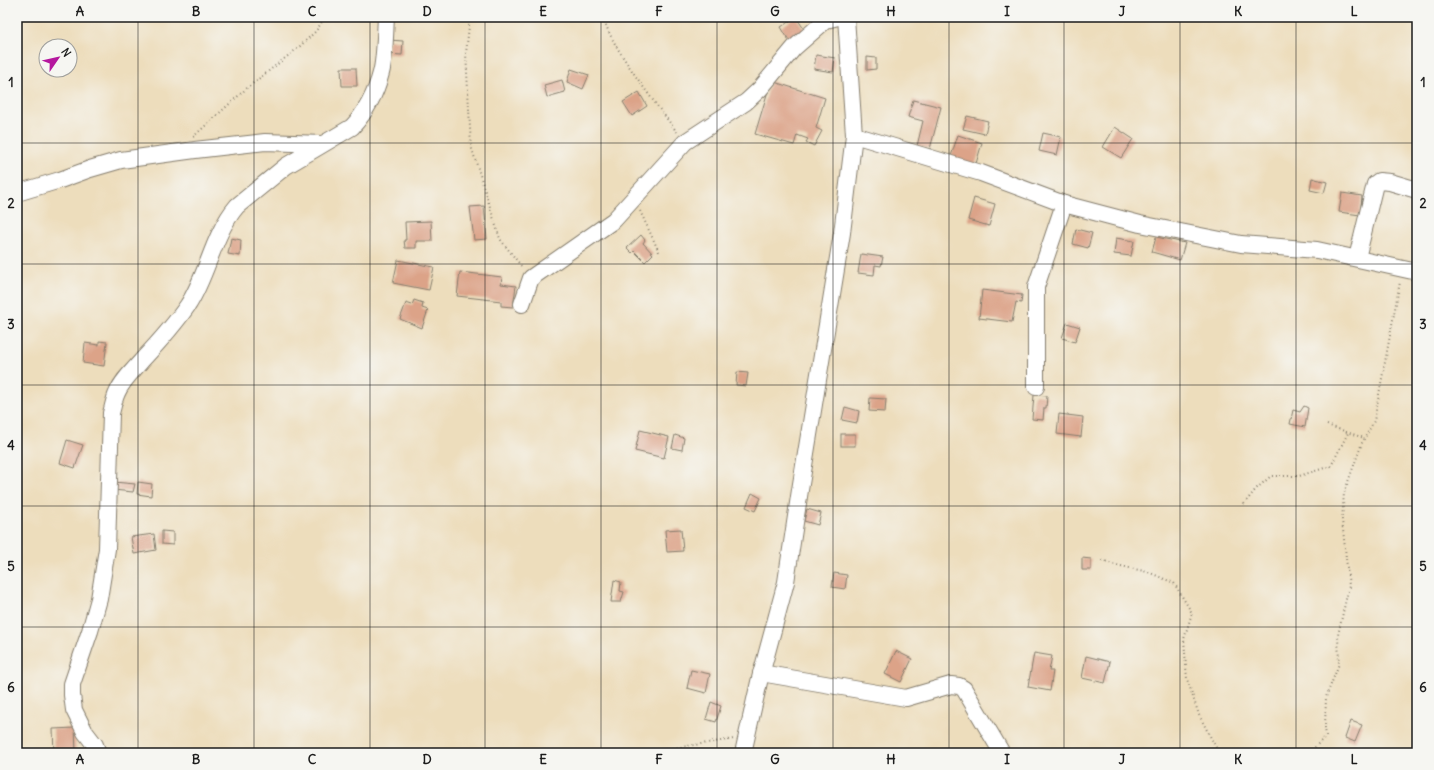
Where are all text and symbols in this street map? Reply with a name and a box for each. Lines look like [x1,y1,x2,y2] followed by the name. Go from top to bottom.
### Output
[76,3,85,20] text: A
[192,3,201,20] text: B
[308,3,317,20] text: C
[422,3,432,20] text: D
[539,3,547,20] text: E
[655,3,663,20] text: F
[770,3,780,20] text: G
[886,3,896,20] text: H
[1004,3,1010,20] text: I
[1119,3,1126,20] text: J
[1234,3,1243,20] text: K
[1350,3,1358,20] text: L
[38,38,78,78] north arrow
[58,45,74,59] text: N
[8,74,14,91] text: 1
[1420,74,1426,91] text: 1
[7,195,15,212] text: 2
[1419,195,1427,212] text: 2
[7,316,15,333] text: 3
[1419,316,1427,333] text: 3
[7,437,15,454] text: 4
[1419,437,1427,454] text: 4
[7,558,15,575] text: 5
[1419,558,1427,575] text: 5
[7,679,15,696] text: 6
[1419,679,1427,696] text: 6
[76,751,85,768] text: A
[192,751,201,768] text: B
[308,751,317,768] text: C
[422,751,432,768] text: D
[539,751,547,768] text: E
[655,751,663,768] text: F
[770,751,780,768] text: G
[886,751,896,768] text: H
[1004,751,1010,768] text: I
[1119,751,1126,768] text: J
[1234,751,1243,768] text: K
[1350,751,1358,768] text: L

